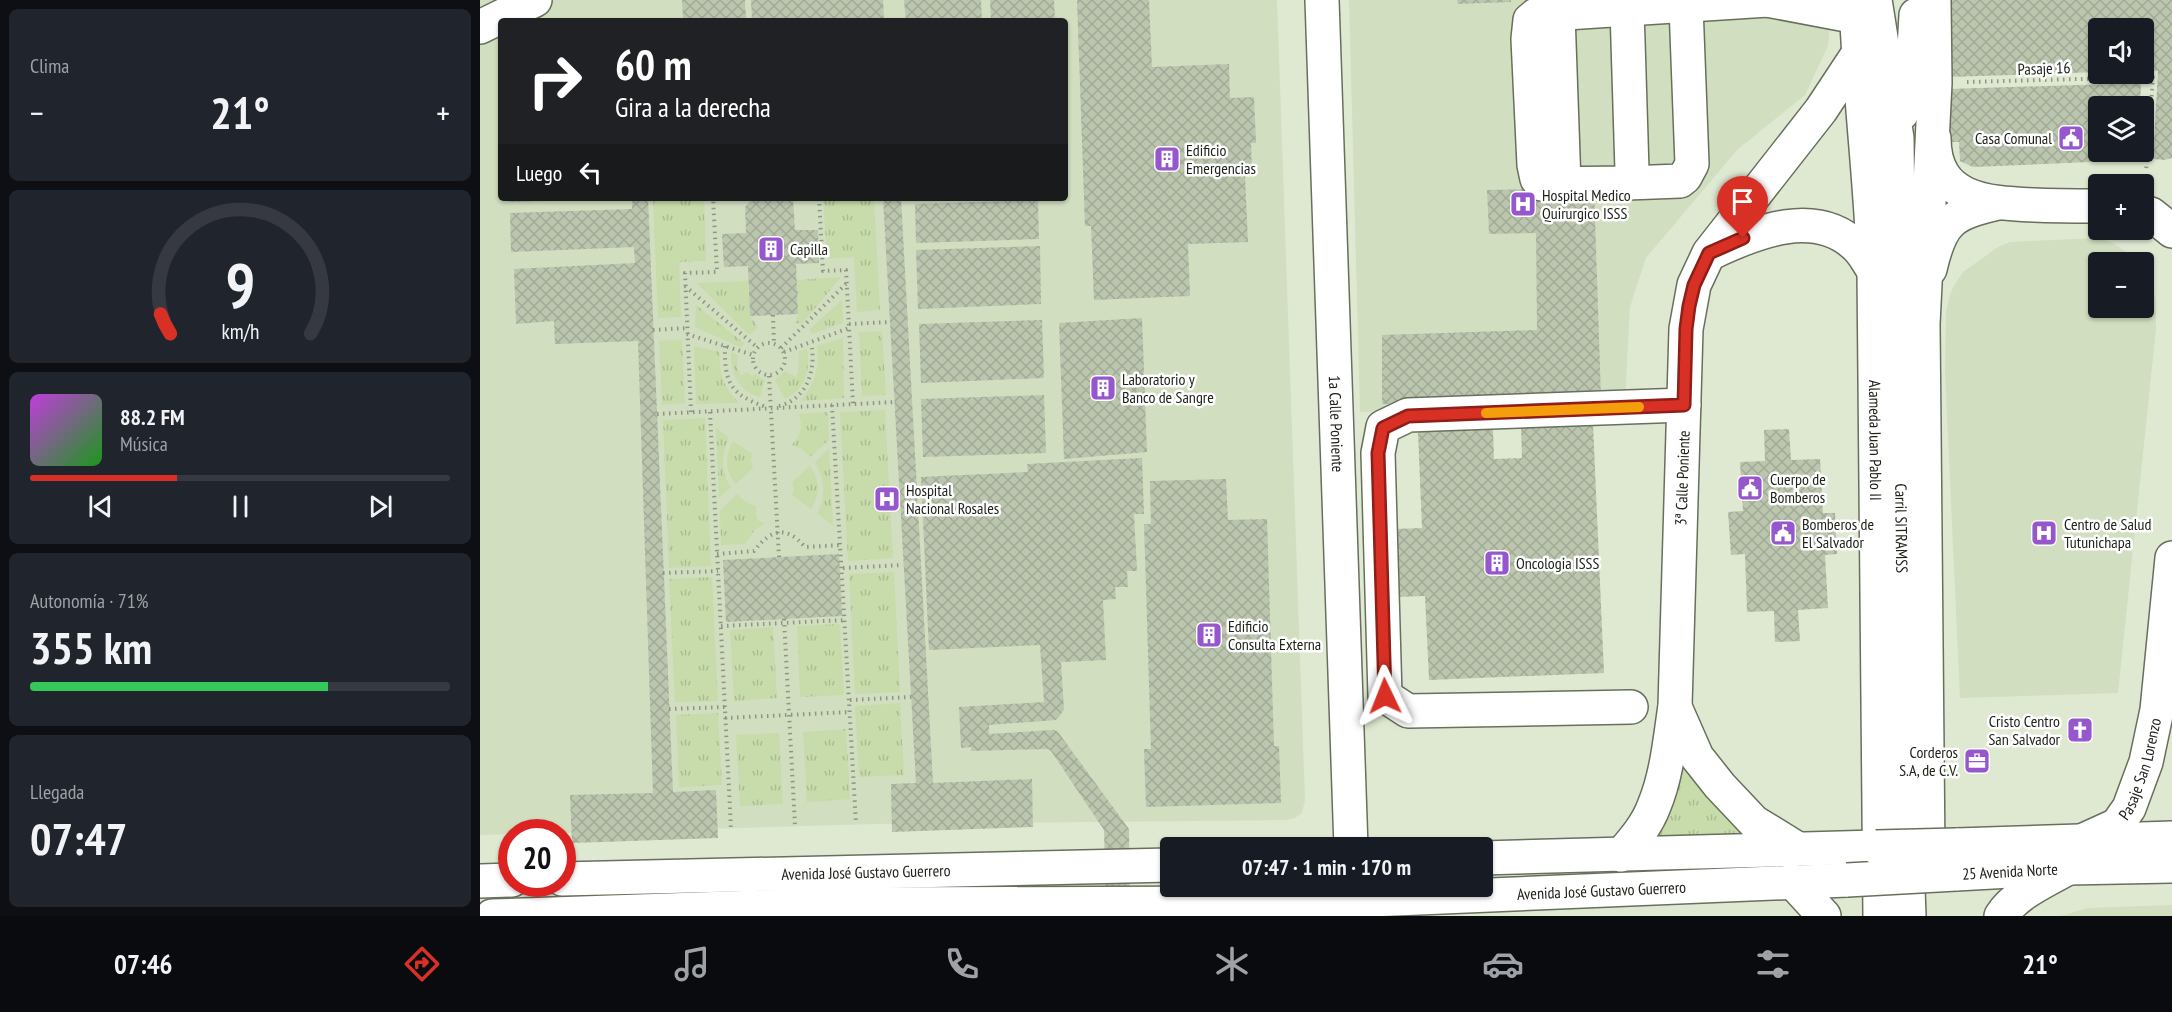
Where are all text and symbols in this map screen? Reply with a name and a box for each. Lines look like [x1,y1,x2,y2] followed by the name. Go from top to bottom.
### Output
[2088,18,2154,318] map controls
[2088,18,2154,84] button: sound
[615,37,692,92] text: 60 m
[516,42,594,120] icon: right
[30,53,69,79] text: Clima
[2017,57,2071,79] street label: Pasaje 16
[210,83,270,141] text: 21°
[615,90,771,124] text: Gira a la derecha
[30,91,44,134] text: −
[436,91,450,134] text: +
[2088,96,2154,162] button: layers
[2056,123,2086,153] public building icon: Casa Comunal
[1975,128,2052,148] place label: Casa Comunal
[1186,140,1256,178] place label: Edificio Emergencias
[1152,144,1182,174] building icon: Edificio Emergencias
[574,156,607,189] icon: left
[516,159,562,187] text: Luego
[2088,174,2154,240] button: +
[1717,176,1768,238] pin
[1542,185,1631,223] place label: Hospital Medico Quirurgico ISSS
[1726,185,1759,218] icon: arrive
[1508,189,1538,219] hospital icon: Hospital Medico Quirurgico ISSS
[756,234,786,264] building icon: Capilla
[790,239,828,259] place label: Capilla
[225,244,255,325] text: 9
[2088,252,2154,318] button: −
[221,317,259,345] text: km/h
[1122,369,1214,407] place label: Laboratorio y Banco de Sangre
[1088,373,1118,403] building icon: Laboratorio y Banco de Sangre
[1325,375,1348,472] street label: 1a Calle Poniente
[1865,380,1886,501] street label: Alameda Juan Pablo II
[120,403,185,431] text: 88.2 FM
[1670,430,1694,526] street label: 3ª Calle Poniente
[120,431,168,457] text: Música
[1770,469,1826,507] place label: Cuerpo de Bomberos
[1735,473,1765,503] public building icon: Cuerpo de Bomberos
[906,480,999,518] place label: Hospital Nacional Rosales
[1891,483,1912,573] street label: Carril SITRAMSS
[872,484,902,514] hospital icon: Hospital Nacional Rosales
[84,490,117,523] icon: previous
[224,490,257,523] icon: pause
[364,490,397,523] icon: next
[1802,514,1874,552] place label: Bomberos de El Salvador
[2064,514,2151,552] place label: Centro de Salud Tutunichapa
[1768,518,1798,548] public building icon: Bomberos de El Salvador
[2029,518,2059,548] hospital icon: Centro de Salud Tutunichapa
[1482,548,1512,578] building icon: Oncologia ISSS
[1516,553,1599,573] place label: Oncologia ISSS
[30,588,148,614] text: Autonomía · 71%
[1228,616,1321,654] place label: Edificio Consulta Externa
[30,618,152,676] text: 355 km
[1194,620,1224,650] building icon: Edificio Consulta Externa
[1353,664,1417,728] position arrow
[1989,711,2061,749] place label: Cristo Centro San Salvador
[2065,715,2095,745] church icon: Cristo Centro San Salvador
[2114,716,2165,823] street label: Pasaje San Lorenzo
[1899,742,1958,780] place label: Corderos S.A, de C.V.
[1962,746,1992,776] office icon: Corderos S.A, de C.V.
[30,779,84,805] text: Llegada
[30,809,127,867] text: 07:47
[498,819,576,897] speed limit sign: 20
[1242,853,1411,881] text: 07:47 · 1 min · 170 m
[1962,859,2058,884] street label: 25 Avenida Norte
[781,860,951,884] street label: Avenida José Gustavo Guerrero
[1517,877,1687,904] street label: Avenida José Gustavo Guerrero
[401,943,443,985] icon: directions
[671,943,713,985] icon: music
[941,943,983,985] icon: phone
[1211,943,1253,985] icon: climate
[1482,943,1524,985] icon: car
[1752,943,1794,985] icon: filters
[114,947,173,981] text: 07:46
[2022,947,2058,981] text: 21°

